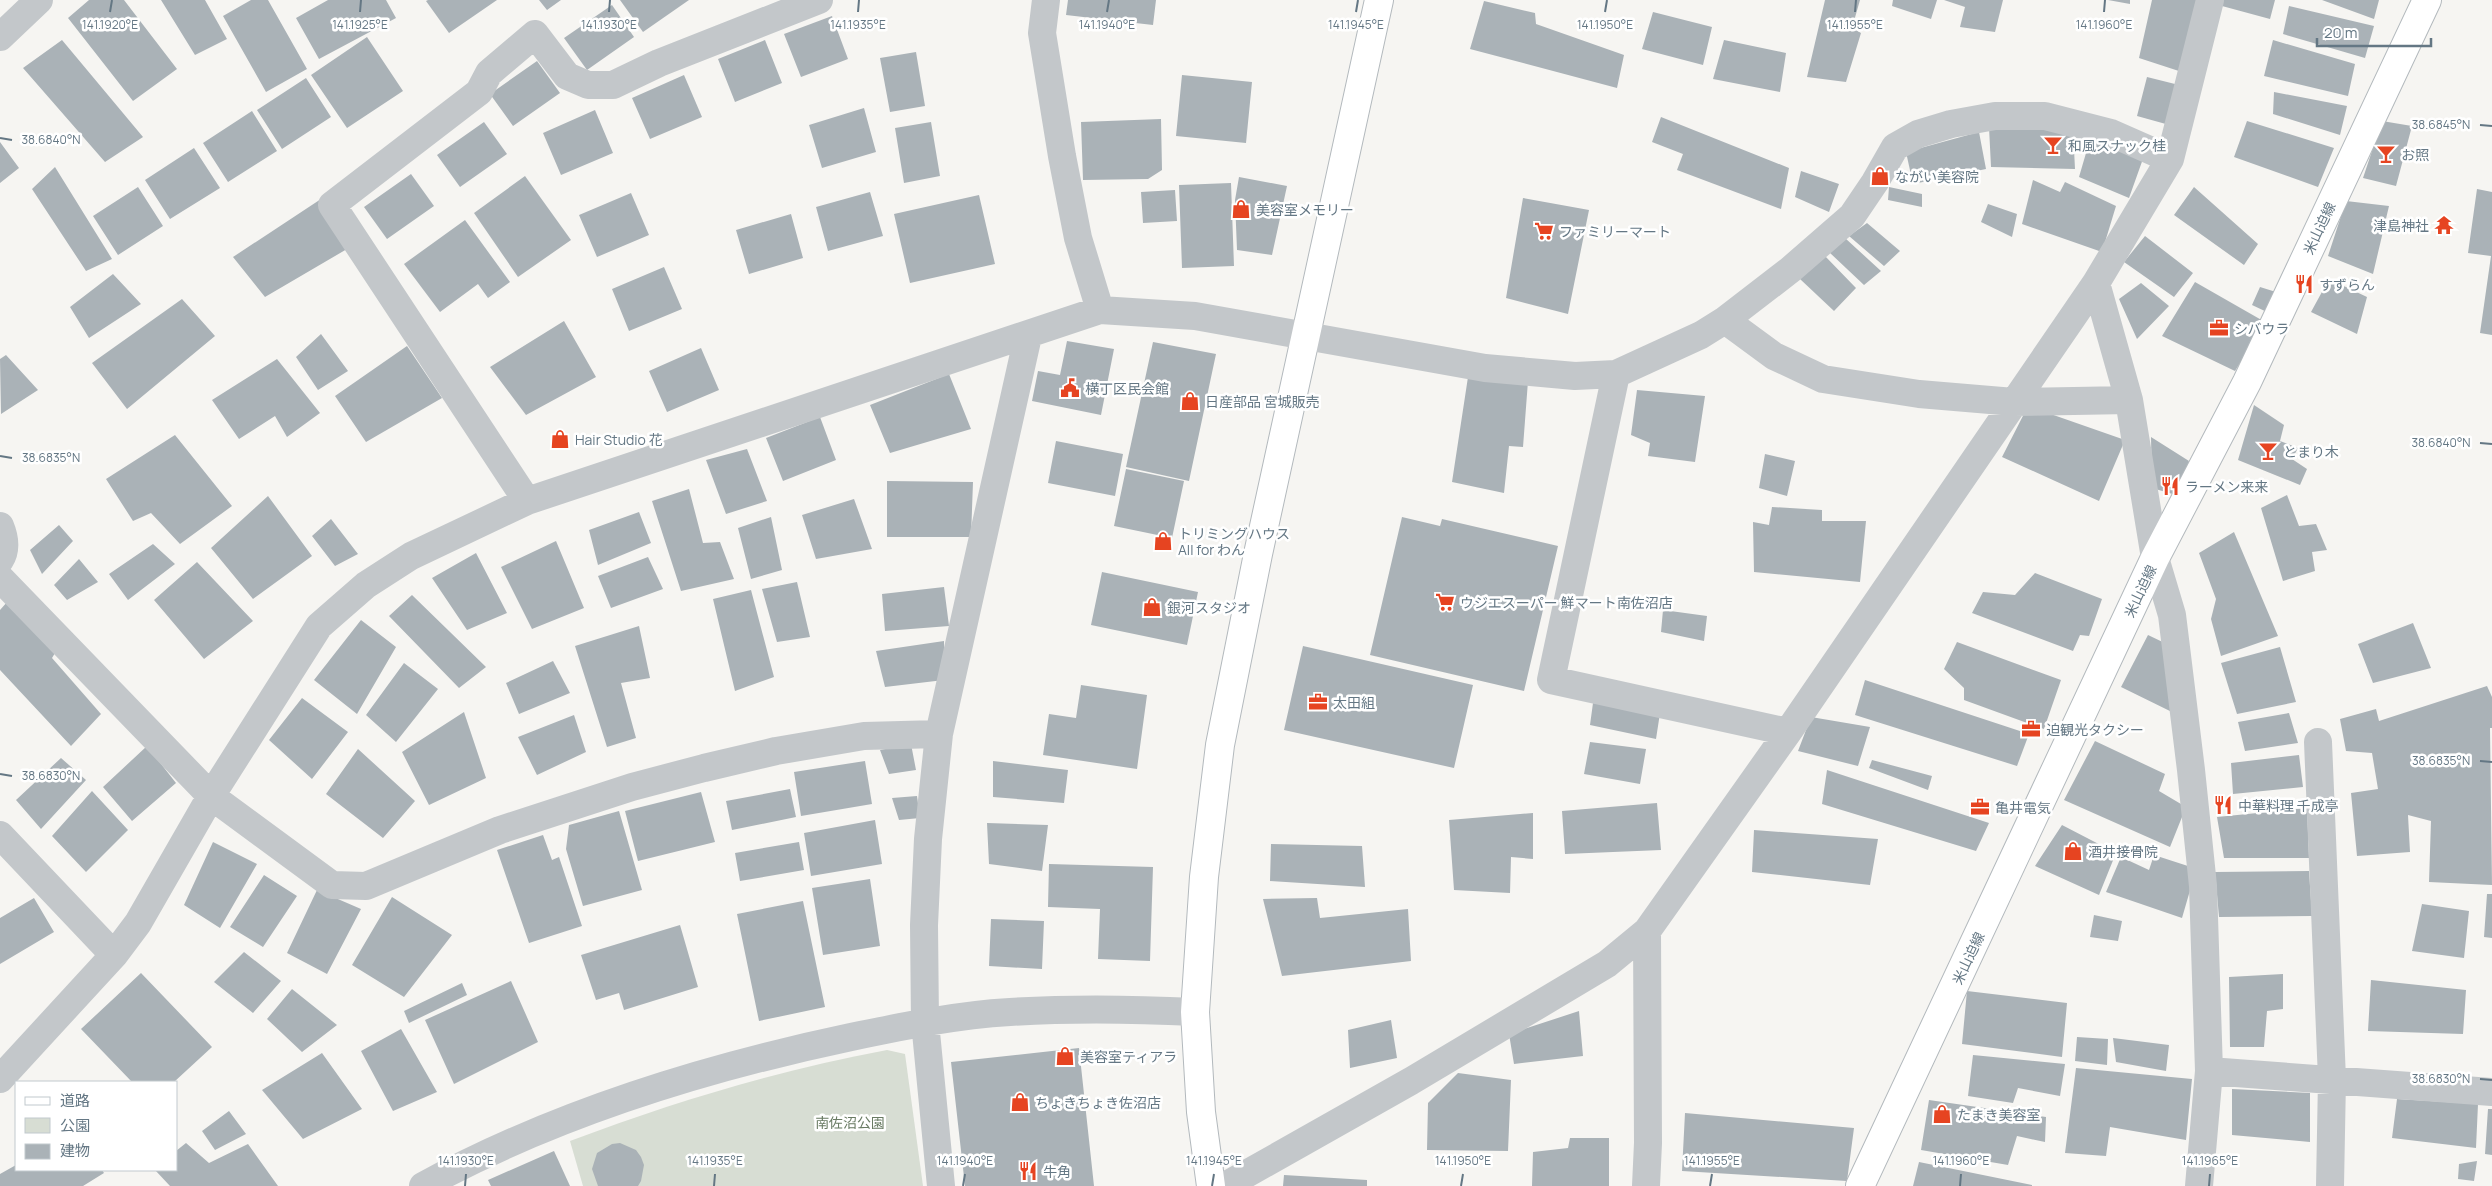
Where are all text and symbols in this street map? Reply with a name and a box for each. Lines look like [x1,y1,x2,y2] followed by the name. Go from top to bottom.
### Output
[2317,15,2431,47] scale bar
[82,16,138,33] text: 141.1920°E
[332,16,388,33] text: 141.1925°E
[581,16,637,33] text: 141.1930°E
[830,16,886,33] text: 141.1935°E
[1079,16,1135,33] text: 141.1940°E
[1328,16,1384,33] text: 141.1945°E
[1577,16,1633,33] text: 141.1950°E
[1827,16,1883,33] text: 141.1955°E
[2076,16,2132,33] text: 141.1960°E
[2324,22,2357,43] text: 20 m
[2412,116,2470,133] text: 38.6845°N
[21,131,81,148] text: 38.6840°N
[2042,134,2064,156] bar icon: 和風スナック桂
[2068,136,2166,155] place label: 和風スナック桂
[2375,143,2397,165] bar icon: お照
[2401,145,2429,164] place label: お照
[1869,165,1891,187] shop icon: ながい美容院
[1895,167,1979,186] place label: ながい美容院
[1230,198,1252,220] shop icon: 美容室メモリー
[2299,199,2339,257] street label: 米山迫線
[1256,200,1354,219] place label: 美容室メモリー
[2433,214,2455,236] temple icon: 津島神社
[2373,216,2429,235] place label: 津島神社
[1533,220,1555,242] supermarket icon: ファミリーマート
[1559,222,1671,241] place label: ファミリーマート
[2293,273,2315,295] restaurant icon: すずらん
[2319,275,2375,294] place label: すずらん
[2208,317,2230,339] office icon: シバウラ
[2234,319,2290,338] place label: シバウラ
[1059,377,1081,399] public building icon: 横丁区民会館
[1085,379,1169,398] place label: 横丁区民会館
[1179,390,1201,412] shop icon: 日産部品 宮城販売
[1205,392,1320,411] place label: 日産部品 宮城販売
[549,428,571,450] shop icon: Hair Studio 花
[575,430,663,449] place label: Hair Studio 花
[2411,434,2471,451] text: 38.6840°N
[2257,440,2279,462] bar icon: とまり木
[2283,442,2339,461] place label: とまり木
[22,449,80,466] text: 38.6835°N
[2159,475,2181,497] restaurant icon: ラーメン来来
[2185,477,2268,496] place label: ラーメン来来
[1178,524,1290,559] place label: トリミングハウス All for わん
[1152,530,1174,552] shop icon: トリミングハウス All for わん
[2120,562,2160,620] street label: 米山迫線
[1434,591,1456,613] supermarket icon: ウジエスーパー 鮮マート南佐沼店
[1460,593,1673,612] place label: ウジエスーパー 鮮マート南佐沼店
[1141,596,1163,618] shop icon: 銀河スタジオ
[1167,598,1251,617] place label: 銀河スタジオ
[1307,691,1329,713] office icon: 太田組
[1333,693,1375,712] place label: 太田組
[2020,718,2042,740] office icon: 迫観光タクシー
[2046,720,2144,739] place label: 迫観光タクシー
[2412,752,2470,769] text: 38.6835°N
[22,767,80,784] text: 38.6830°N
[2212,794,2234,816] restaurant icon: 中華料理 千成亭
[1969,796,1991,818] office icon: 亀井電気
[2238,796,2339,815] place label: 中華料理 千成亭
[1995,798,2051,817] place label: 亀井電気
[2062,840,2084,862] shop icon: 酒井接骨院
[2088,842,2158,861] place label: 酒井接骨院
[1948,929,1988,987] street label: 米山迫線
[1054,1045,1076,1067] shop icon: 美容室ティアラ
[1080,1047,1177,1066] place label: 美容室ティアラ
[2412,1070,2470,1087] text: 38.6830°N
[15,1081,178,1171] legend
[60,1090,90,1111] text: 道路
[1009,1091,1031,1113] shop icon: ちょきちょき佐沼店
[1035,1093,1161,1112] place label: ちょきちょき佐沼店
[1931,1103,1953,1125] shop icon: たまき美容室
[1957,1105,2041,1124] place label: たまき美容室
[815,1113,885,1132] park label: 南佐沼公園
[60,1115,90,1136] text: 公園
[60,1140,90,1161] text: 建物
[438,1152,494,1169] text: 141.1930°E
[687,1152,743,1169] text: 141.1935°E
[937,1152,993,1169] text: 141.1940°E
[1186,1152,1242,1169] text: 141.1945°E
[1435,1152,1491,1169] text: 141.1950°E
[1684,1152,1740,1169] text: 141.1955°E
[1933,1152,1989,1169] text: 141.1960°E
[2182,1152,2238,1169] text: 141.1965°E
[1017,1160,1039,1182] restaurant icon: 牛角
[1043,1162,1071,1181] place label: 牛角

